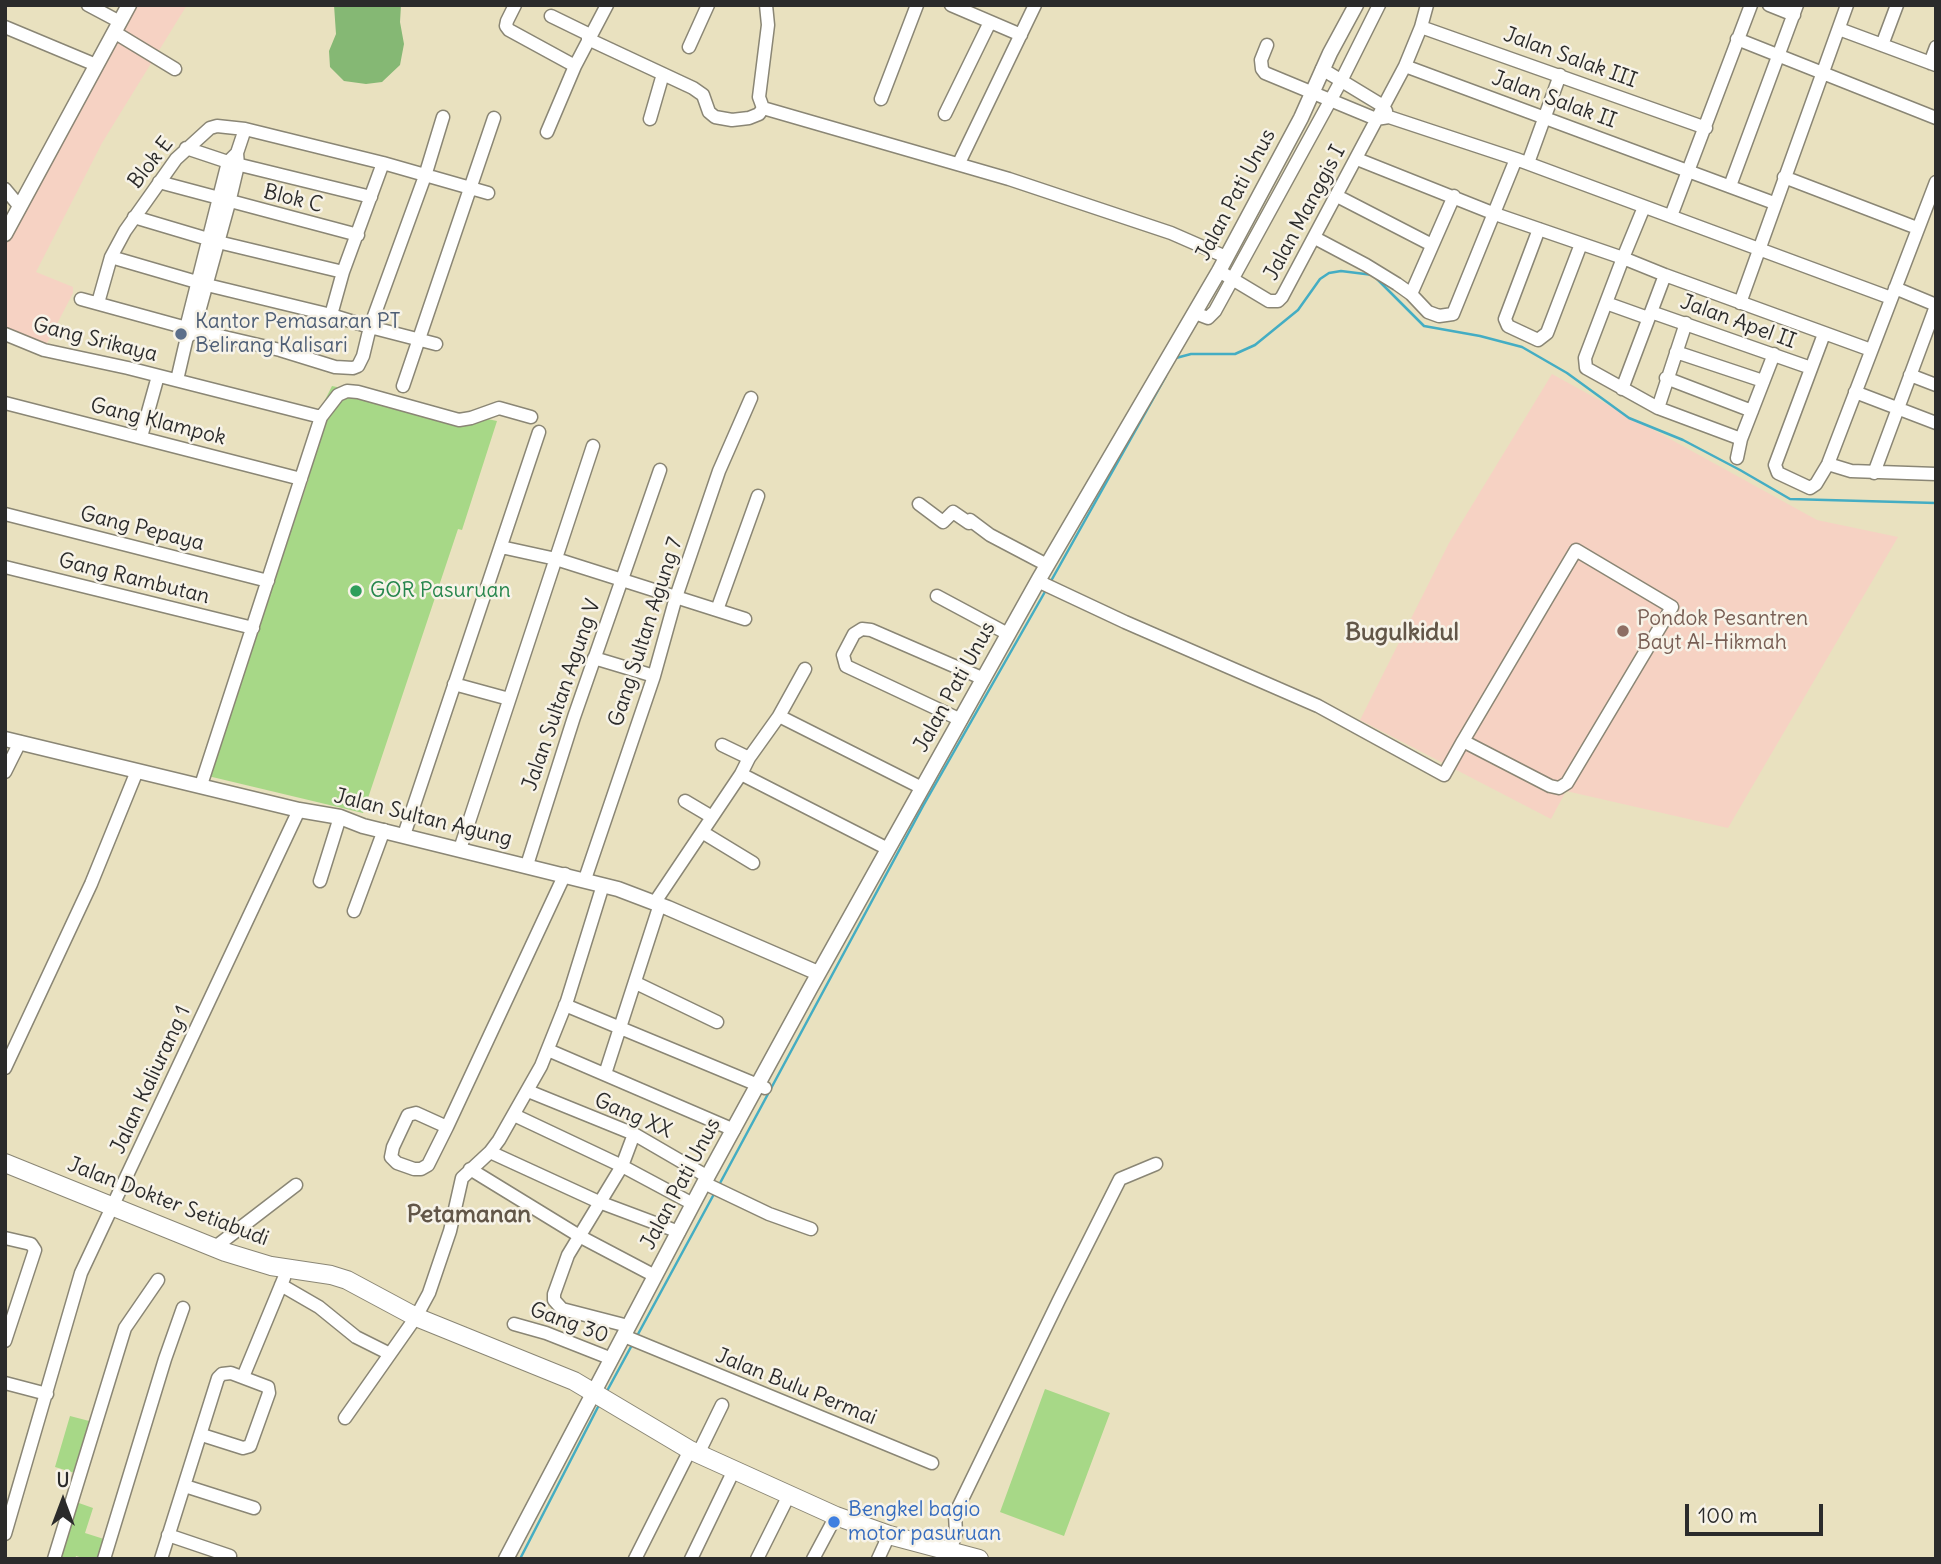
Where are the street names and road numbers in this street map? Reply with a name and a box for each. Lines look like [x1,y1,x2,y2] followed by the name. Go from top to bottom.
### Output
[1500,22,1640,94] street label: Jalan Salak III
[1488,66,1620,134] street label: Jalan Salak II
[1191,125,1281,265] street label: Jalan Pati Unus
[123,132,179,194] street label: Blok E
[1259,141,1351,285] street label: Jalan Manggis I
[261,180,325,218] street label: Blok C
[1677,289,1799,355] street label: Jalan Apel II
[30,312,160,368] street label: Gang Srikaya
[88,393,228,451] street label: Gang Klampok
[77,501,207,557] street label: Gang Pepaya
[603,534,689,730] street label: Gang Sultan Agung 7
[56,548,212,610] street label: Gang Rambutan
[517,596,607,794] street label: Jalan Sultan Agung V
[909,617,1001,757] street label: Jalan Pati Unus
[331,784,515,852] street label: Jalan Sultan Agung
[106,1002,196,1158] street label: Jalan Kaliurang 1
[590,1088,676,1144] street label: Gang XX
[636,1114,726,1254] street label: Jalan Pati Unus
[64,1152,272,1252] street label: Jalan Dokter Setiabudi
[526,1297,612,1349] street label: Gang 30
[712,1343,880,1431] street label: Jalan Bulu Permai

